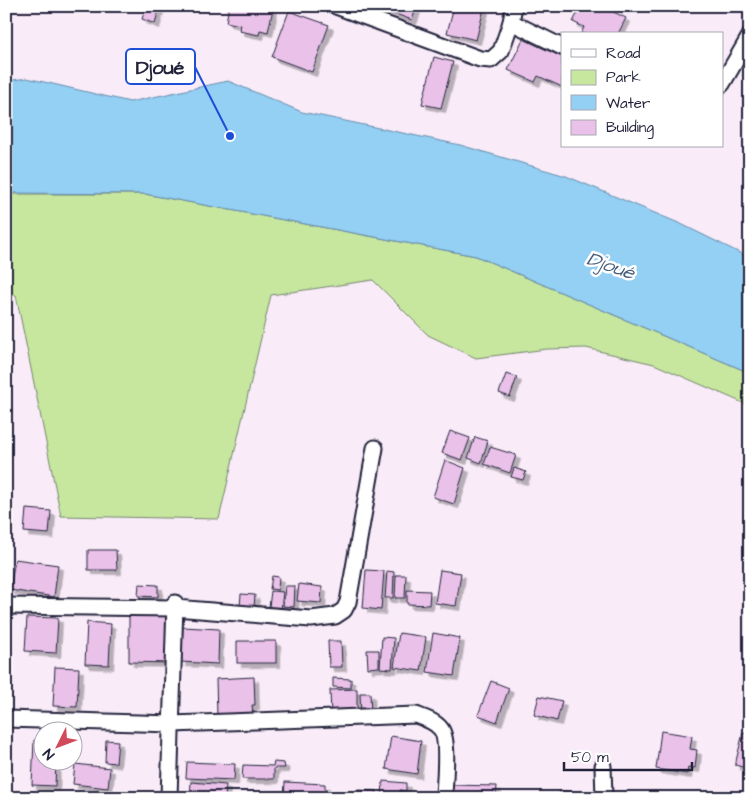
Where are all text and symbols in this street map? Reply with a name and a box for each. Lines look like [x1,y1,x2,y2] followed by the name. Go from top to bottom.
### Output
[561,32,724,148] legend
[606,43,641,64] text: Road
[126,49,195,84] callout: Djoué
[136,54,185,82] text: Djoué
[606,67,641,88] text: Park
[606,93,650,114] text: Water
[606,117,654,139] text: Building
[583,245,639,288] water label: Djoué
[32,722,82,772] north arrow
[564,739,691,771] scale bar
[39,744,59,764] text: N
[571,747,609,768] text: 50 m

